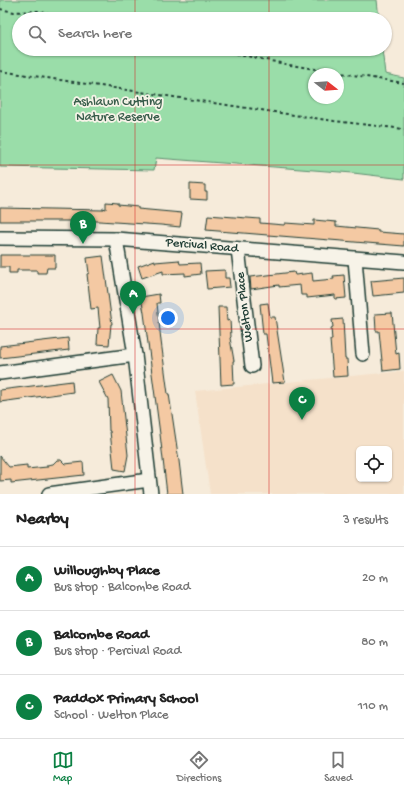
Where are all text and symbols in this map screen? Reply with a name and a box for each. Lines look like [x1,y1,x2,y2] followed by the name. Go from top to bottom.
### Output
[12,12,392,56] search box
[26,23,48,45] icon: search
[58,25,132,43] text: Search here
[308,68,344,104] north arrow
[74,95,163,125] park label: Ashlawn Cutting Nature Reserve
[70,211,96,244] pin: B
[164,235,240,257] street label: Percival Road
[233,271,257,343] street label: Welton Place
[120,281,146,314] pin: A
[158,308,178,328] your location
[289,387,315,420] pin: C
[356,446,392,482] map controls
[356,446,392,482] button: locate
[16,510,69,530] text: Nearby
[343,513,388,528] text: 3 results
[54,562,160,580] text: Willoughby Place
[25,571,33,586] text: A
[362,571,388,586] text: 20 m
[54,580,190,595] text: Bus stop · Balcombe Road
[54,626,149,644] text: Balcombe Road
[26,635,32,650] text: B
[361,635,388,650] text: 80 m
[54,644,181,659] text: Bus stop · Percival Road
[54,690,198,708] text: Paddox Primary School
[25,699,33,714] text: C
[358,699,388,714] text: 110 m
[54,708,168,723] text: School · Welton Place
[52,749,74,785] tab: Map
[177,749,221,785] tab: Directions
[324,749,352,785] tab: Saved

